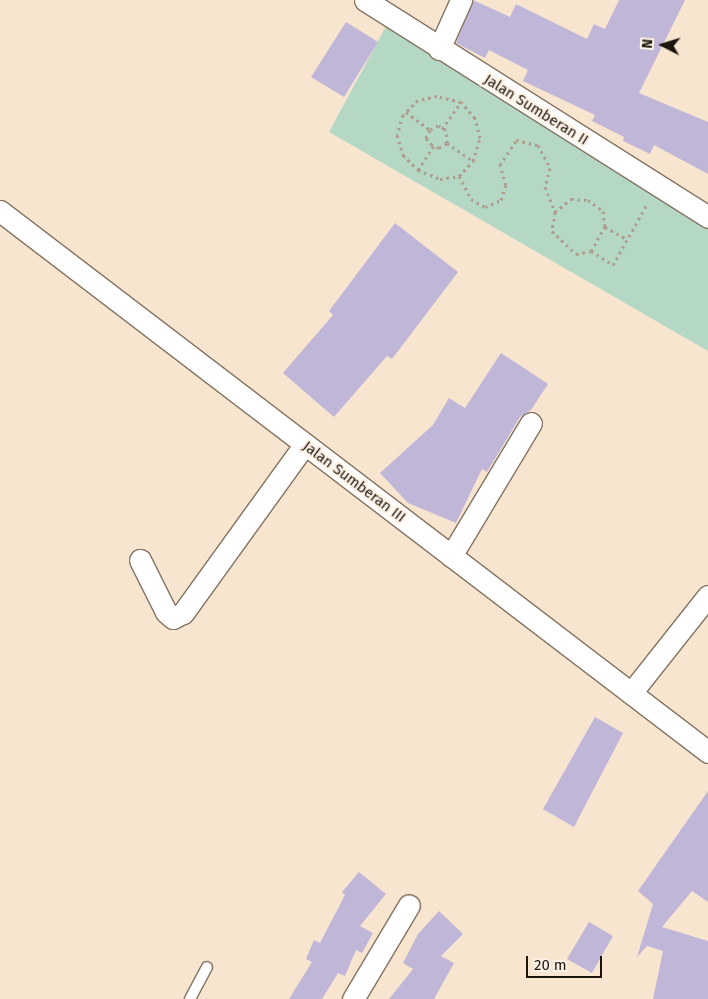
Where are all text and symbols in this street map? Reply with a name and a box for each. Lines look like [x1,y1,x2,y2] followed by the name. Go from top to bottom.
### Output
[638,20,688,70] north arrow
[639,38,656,49] text: N
[480,71,592,149] street label: Jalan Sumberan II
[299,437,409,527] street label: Jalan Sumberan III
[528,946,604,978] scale bar
[534,956,567,974] text: 20 m

